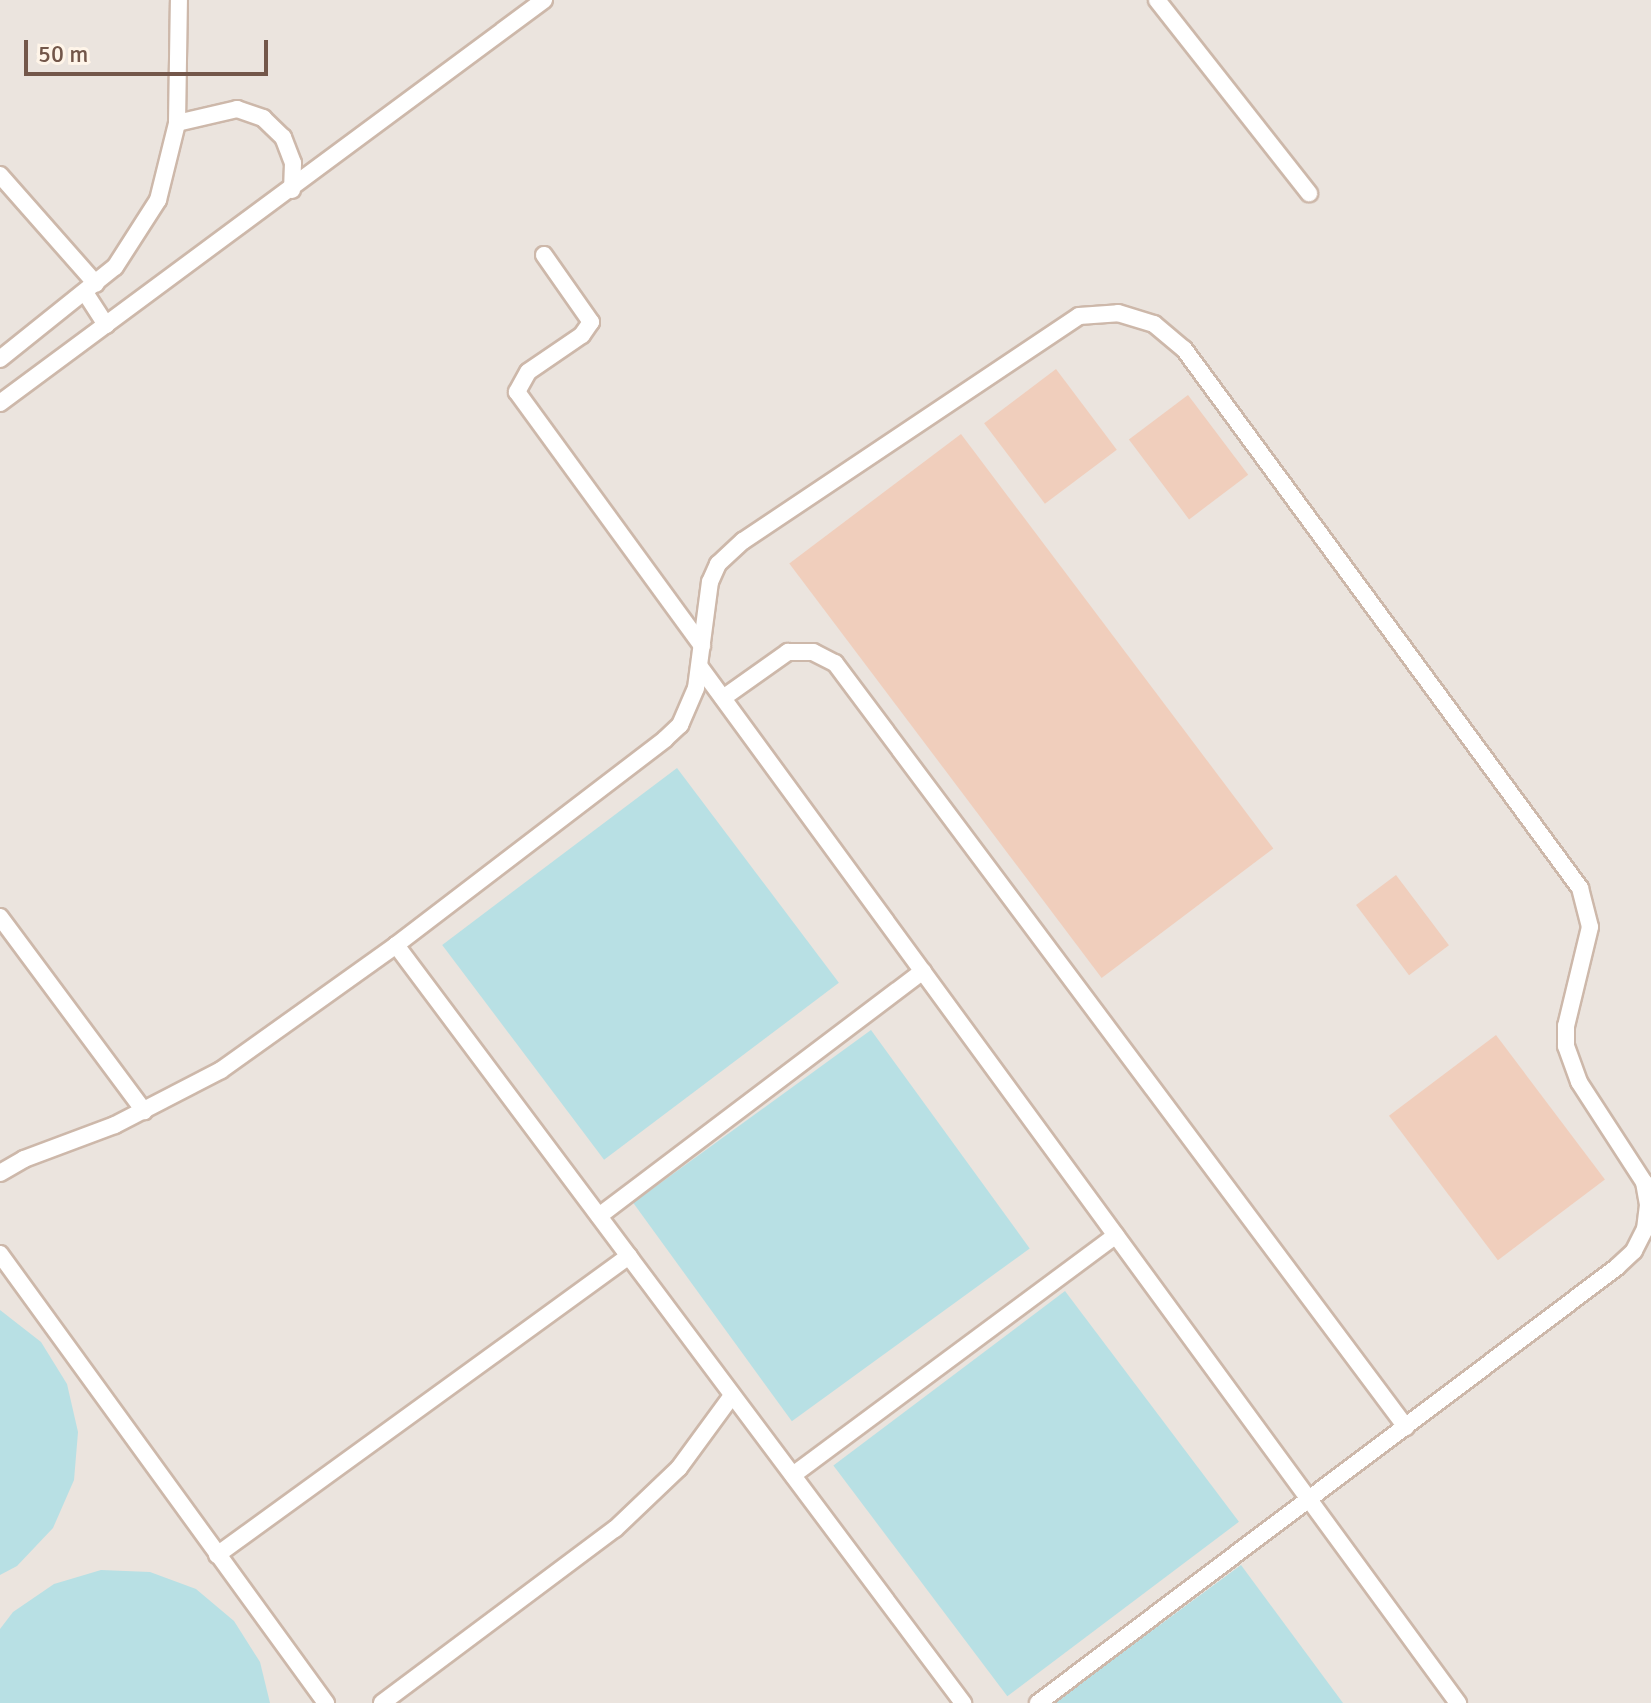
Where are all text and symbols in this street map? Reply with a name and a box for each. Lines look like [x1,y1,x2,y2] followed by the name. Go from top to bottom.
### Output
[28,24,272,74] scale bar
[38,39,88,69] text: 50 m

